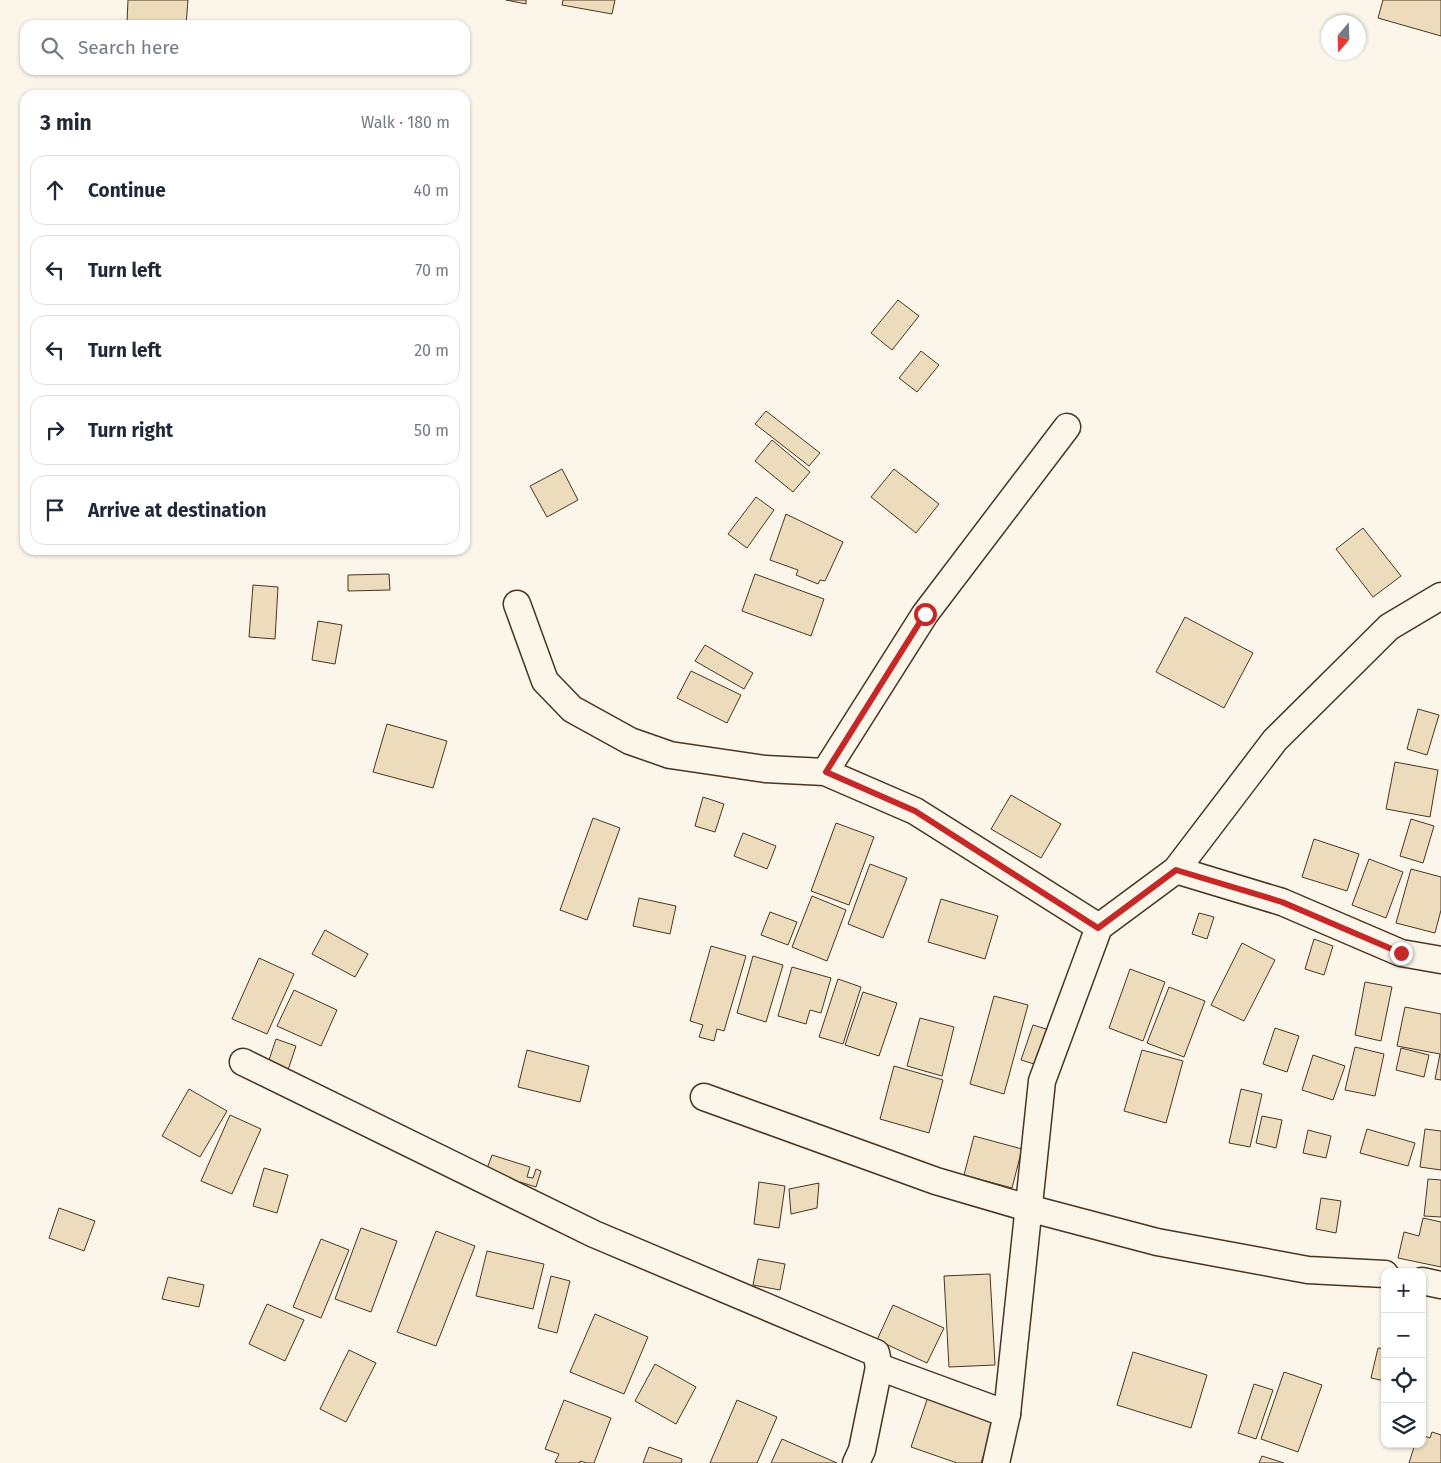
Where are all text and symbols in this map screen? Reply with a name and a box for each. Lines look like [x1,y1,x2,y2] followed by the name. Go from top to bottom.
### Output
[1321,15,1366,60] north arrow
[20,20,470,75] search box
[38,34,66,62] icon: search
[78,36,179,59] text: Search here
[40,110,92,136] text: 3 min
[361,113,450,132] text: Walk · 180 m
[41,176,69,204] icon: ahead
[88,179,166,202] text: Continue
[414,181,449,200] text: 40 m
[41,256,69,284] icon: left
[88,259,162,282] text: Turn left
[415,261,449,280] text: 70 m
[41,336,69,364] icon: left
[88,339,162,362] text: Turn left
[414,341,449,360] text: 20 m
[41,416,69,444] icon: right
[88,419,173,442] text: Turn right
[414,421,449,440] text: 50 m
[41,496,69,524] icon: arrive
[88,499,267,522] text: Arrive at destination
[914,603,937,626] route start
[1390,942,1413,965] route end
[1381,1268,1426,1448] map controls
[1381,1268,1426,1313] button: +
[1381,1313,1426,1358] button: −
[1381,1358,1426,1403] button: locate
[1381,1403,1426,1448] button: layers

